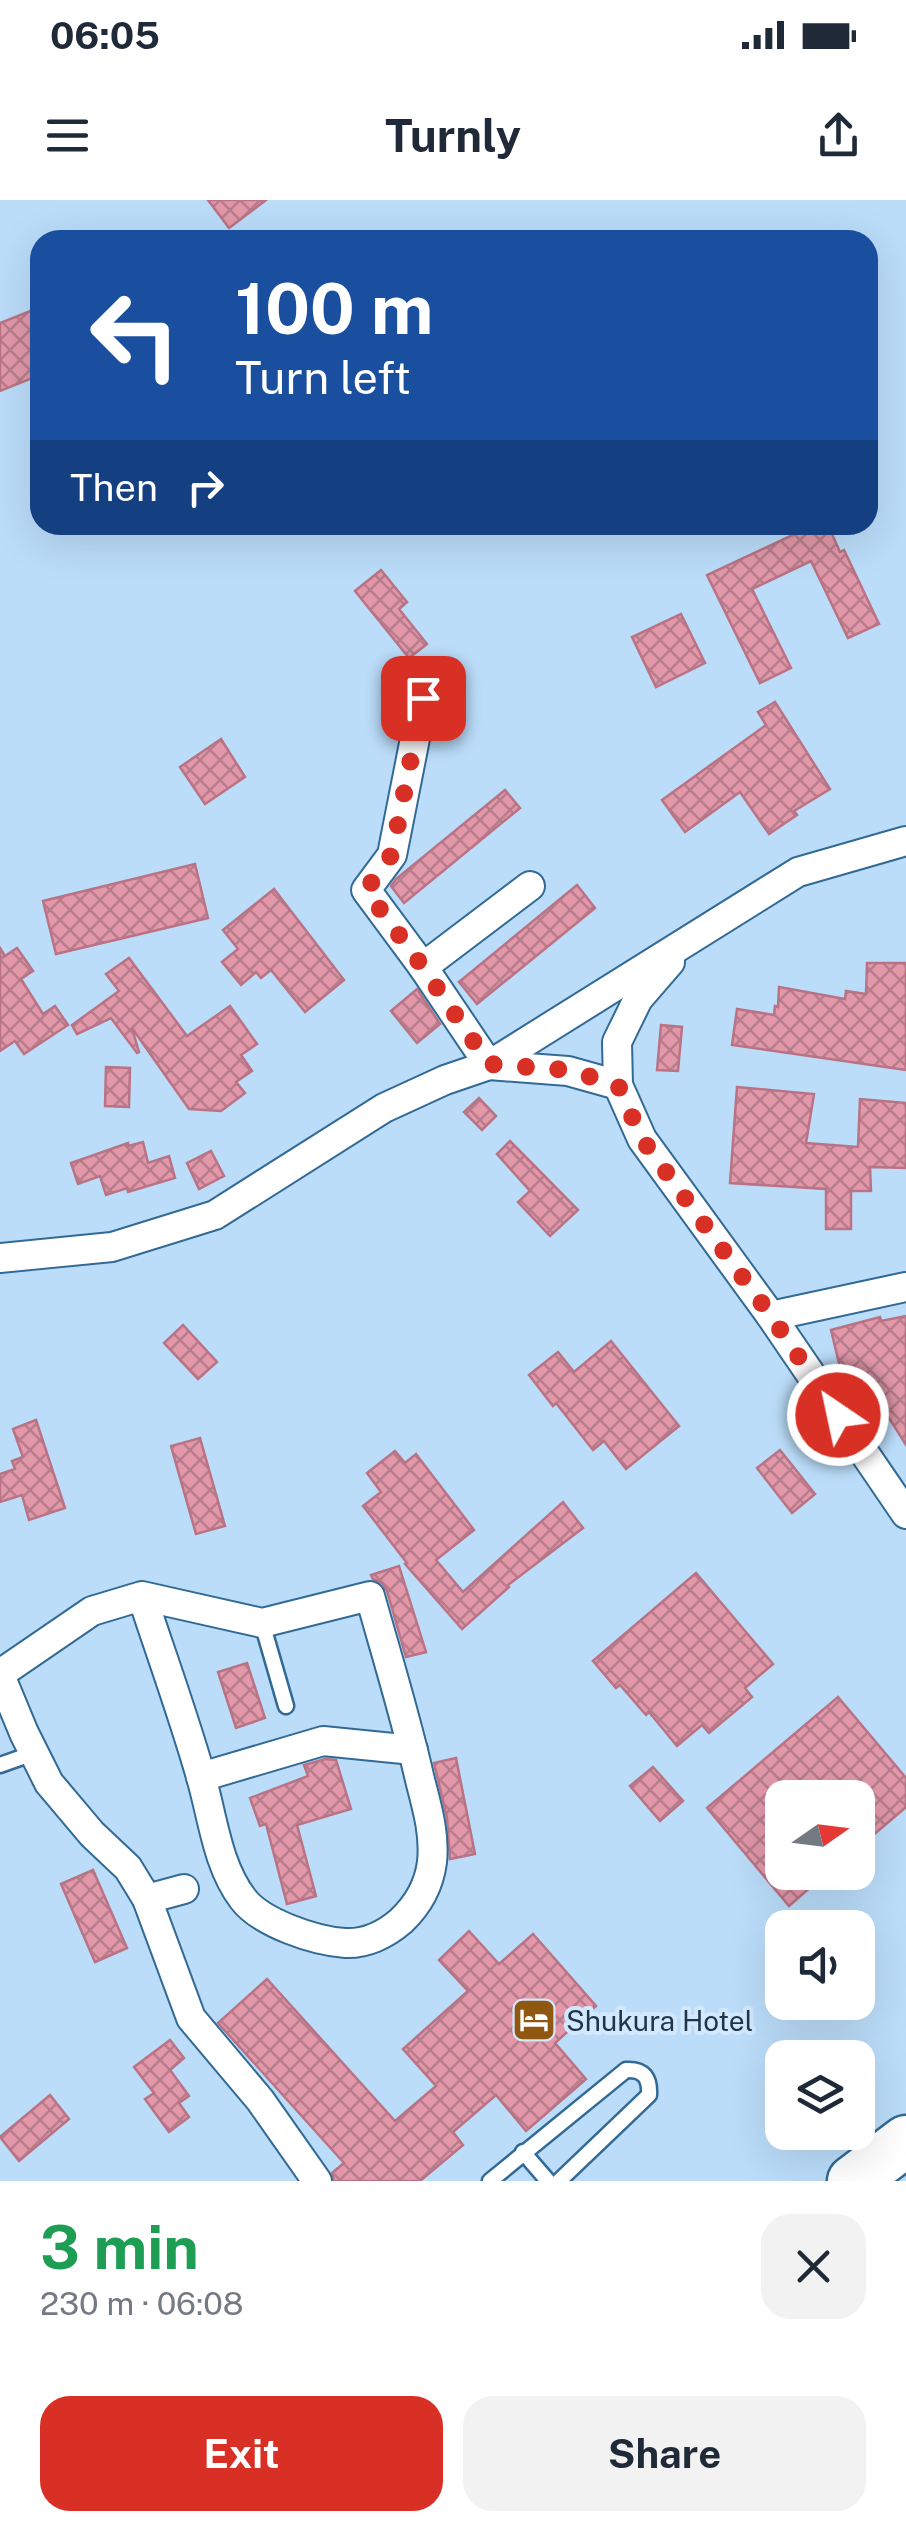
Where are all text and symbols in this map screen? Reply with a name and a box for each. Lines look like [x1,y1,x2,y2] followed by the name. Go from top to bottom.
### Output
[50,13,160,58] text: 06:05
[40,108,95,163] icon: menu
[811,108,866,163] icon: share
[385,109,521,162] text: Turnly
[235,267,433,350] text: 100 m
[70,270,200,400] icon: left
[235,351,411,404] text: Turn left
[178,460,233,515] icon: right
[70,465,158,510] text: Then
[381,656,466,741] pin
[396,671,451,726] icon: arrive
[786,1363,890,1467] position arrow
[765,1780,875,1890] north arrow
[765,1780,875,2150] map controls
[765,1910,875,2020] button: sound
[511,1997,557,2043] hotel icon: Shukura Hotel
[566,2004,753,2037] place label: Shukura Hotel
[765,2040,875,2150] button: layers
[40,2212,199,2283] text: 3 min
[761,2214,866,2319] button: close
[40,2285,243,2322] text: 230 m · 06:08
[40,2396,443,2511] button: Exit
[463,2396,866,2511] button: Share

